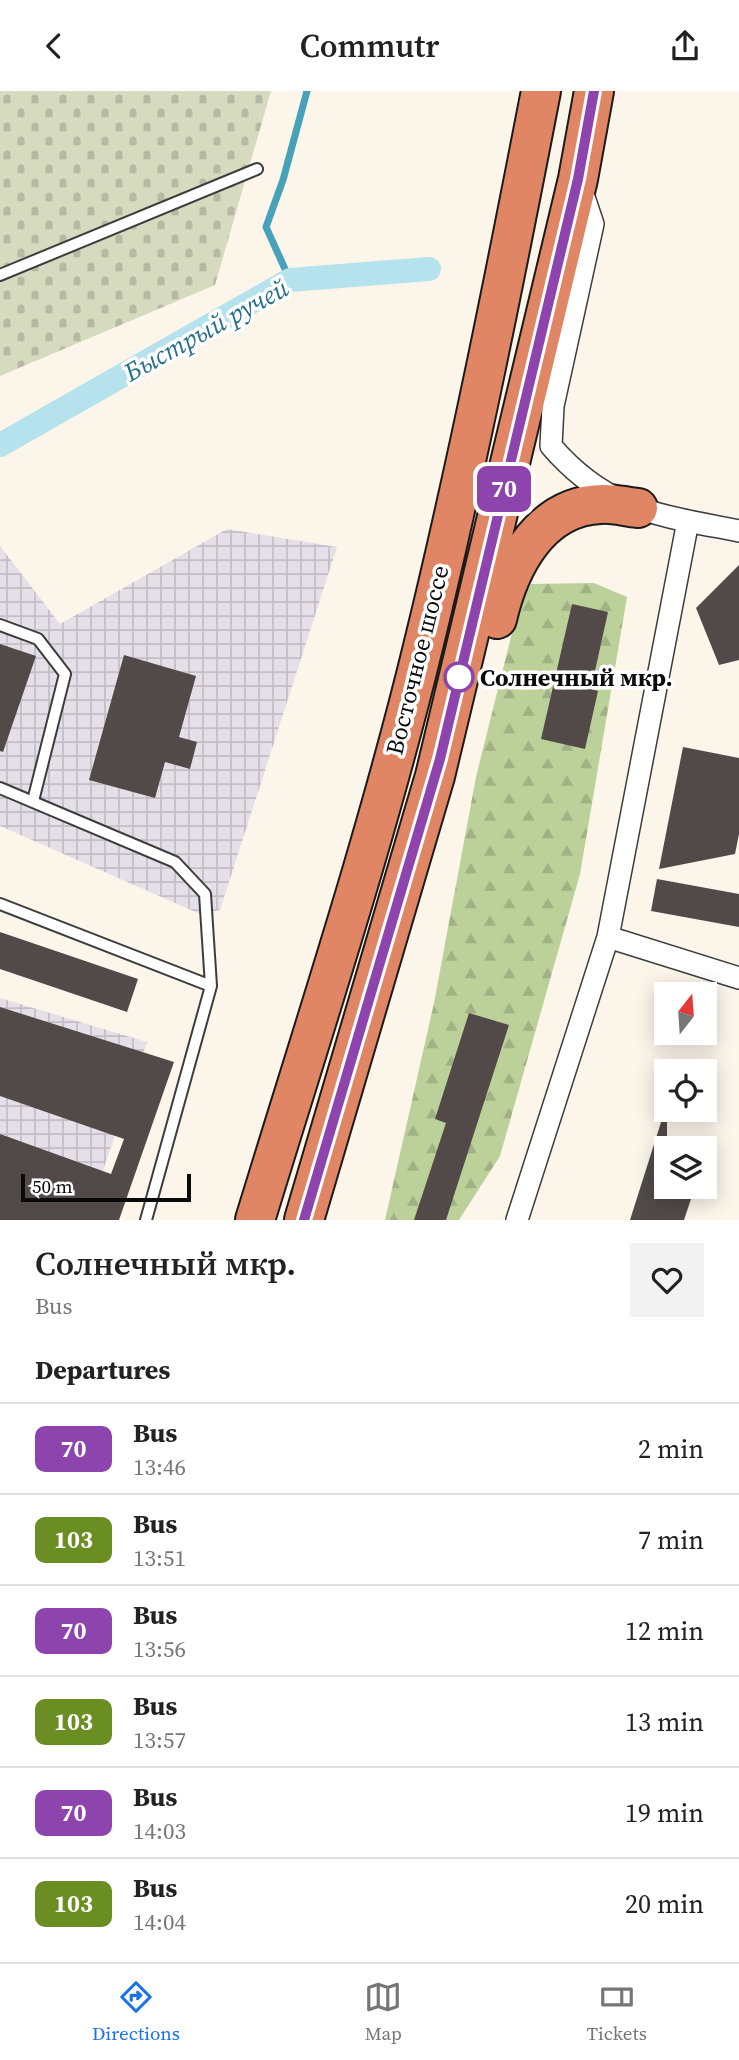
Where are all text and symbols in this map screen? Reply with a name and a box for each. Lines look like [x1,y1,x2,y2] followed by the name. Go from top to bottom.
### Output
[300,24,439,68] text: Commutr
[35,27,73,65] icon: back
[666,27,704,65] icon: share
[116,270,295,391] water label: Быстрый ручей
[472,466,536,512] line badge: 70
[491,472,517,505] text: 70
[378,562,456,758] street label: Восточное шоссе
[480,661,673,694] place label: Солнечный мкр.
[444,662,474,692] marker: Солнечный мкр.
[654,982,718,1045] north arrow
[654,982,717,1199] map controls
[654,1059,717,1122] button: locate
[654,1136,717,1199] button: layers
[21,1171,191,1203] scale bar
[32,1173,73,1199] text: 50 m
[35,1241,296,1286] text: Солнечный мкр.
[630,1243,704,1317] button: heart
[35,1290,72,1322] text: Bus
[35,1352,170,1388] text: Departures
[133,1415,177,1451] text: Bus
[638,1431,704,1467] text: 2 min
[60,1432,87,1465] text: 70
[133,1451,186,1483] text: 13:46
[133,1506,177,1542] text: Bus
[638,1522,704,1558] text: 7 min
[54,1523,93,1556] text: 103
[133,1542,186,1574] text: 13:51
[133,1597,177,1633] text: Bus
[625,1613,704,1649] text: 12 min
[60,1614,87,1647] text: 70
[133,1633,186,1665] text: 13:56
[133,1688,177,1724] text: Bus
[625,1704,704,1740] text: 13 min
[54,1705,93,1738] text: 103
[133,1724,186,1756] text: 13:57
[133,1779,177,1815] text: Bus
[625,1795,704,1831] text: 19 min
[60,1796,87,1829] text: 70
[133,1815,186,1847] text: 14:03
[133,1870,177,1906] text: Bus
[625,1886,704,1922] text: 20 min
[54,1887,93,1920] text: 103
[133,1906,186,1938] text: 14:04
[92,1978,180,2046] tab: Directions
[364,1978,402,2046] tab: Map
[587,1978,647,2046] tab: Tickets

